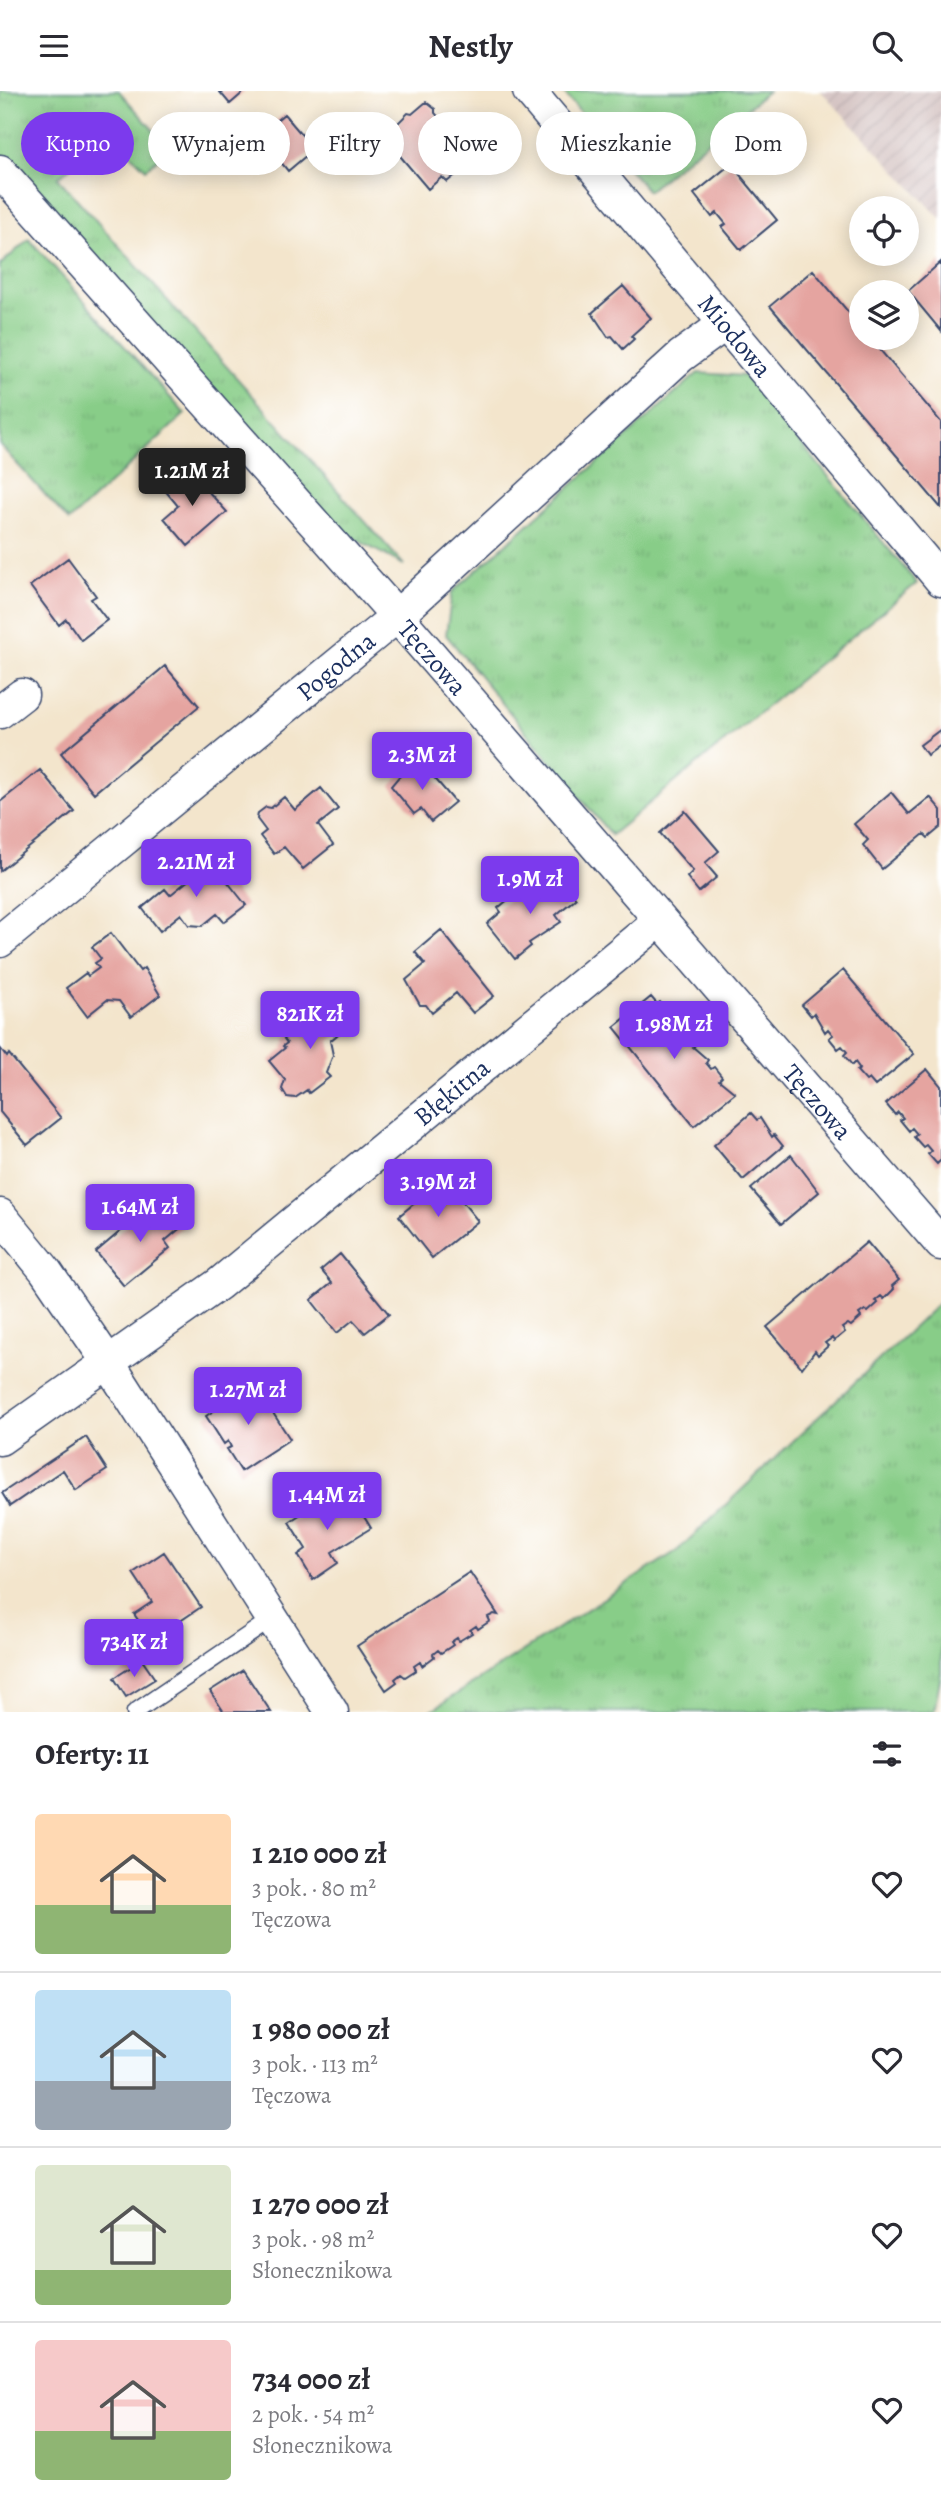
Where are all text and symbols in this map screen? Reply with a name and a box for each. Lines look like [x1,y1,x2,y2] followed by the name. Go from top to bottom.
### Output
[428,24,513,68] text: Nestly
[35,27,73,65] icon: menu
[868,27,906,65] icon: search
[21,112,134,175] chip: Kupno
[148,112,290,175] chip: Wynajem
[304,112,404,175] chip: Filtry
[418,112,522,175] chip: Nowe
[536,112,696,175] chip: Mieszkanie
[710,112,807,175] chip: Dom
[849,196,919,350] map controls
[849,196,919,266] button: locate
[849,280,919,350] button: layers
[690,287,780,385] street label: Miodowa
[120,449,264,508] pin: 1.21M zł
[155,455,229,486] text: 1.21M zł
[390,612,475,703] street label: Tęczowa
[289,624,383,709] street label: Pogodna
[357,733,487,792] pin: 2.3M zł
[388,739,456,770] text: 2.3M zł
[124,839,268,899] pin: 2.21M zł
[157,846,235,877] text: 2.21M zł
[465,857,595,916] pin: 1.9M zł
[497,863,563,894] text: 1.9M zł
[245,991,375,1051] pin: 821K zł
[276,998,344,1029] text: 821K zł
[602,1002,746,1061] pin: 1.98M zł
[635,1008,713,1039] text: 1.98M zł
[406,1050,498,1134] street label: Błękitna
[775,1057,860,1148] street label: Tęczowa
[366,1159,510,1219] pin: 3.19M zł
[400,1166,476,1197] text: 3.19M zł
[68,1185,212,1244] pin: 1.64M zł
[102,1191,178,1222] text: 1.64M zł
[176,1367,320,1427] pin: 1.27M zł
[210,1374,286,1405] text: 1.27M zł
[255,1473,399,1532] pin: 1.44M zł
[288,1479,366,1510] text: 1.44M zł
[69,1619,199,1679] pin: 734K zł
[100,1626,168,1657] text: 734K zł
[35,1734,149,1774] text: Oferty: 11
[868,1735,906,1773] icon: filters
[252,1833,387,1873] text: 1 210 000 zł
[91,1842,175,1926] icon: home
[868,1865,906,1903] icon: heart
[252,1873,376,1904] text: 3 pok. · 80 m²
[252,1904,331,1935] text: Tęczowa
[252,2009,390,2049] text: 1 980 000 zł
[91,2018,175,2102] icon: home
[868,2041,906,2079] icon: heart
[252,2049,378,2080] text: 3 pok. · 113 m²
[252,2080,331,2111] text: Tęczowa
[252,2184,389,2224] text: 1 270 000 zł
[91,2193,175,2277] icon: home
[868,2216,906,2254] icon: heart
[252,2224,374,2255] text: 3 pok. · 98 m²
[252,2255,393,2286] text: Słonecznikowa
[252,2359,370,2399] text: 734 000 zł
[91,2368,175,2452] icon: home
[868,2391,906,2429] icon: heart
[252,2399,374,2430] text: 2 pok. · 54 m²
[252,2430,393,2461] text: Słonecznikowa

